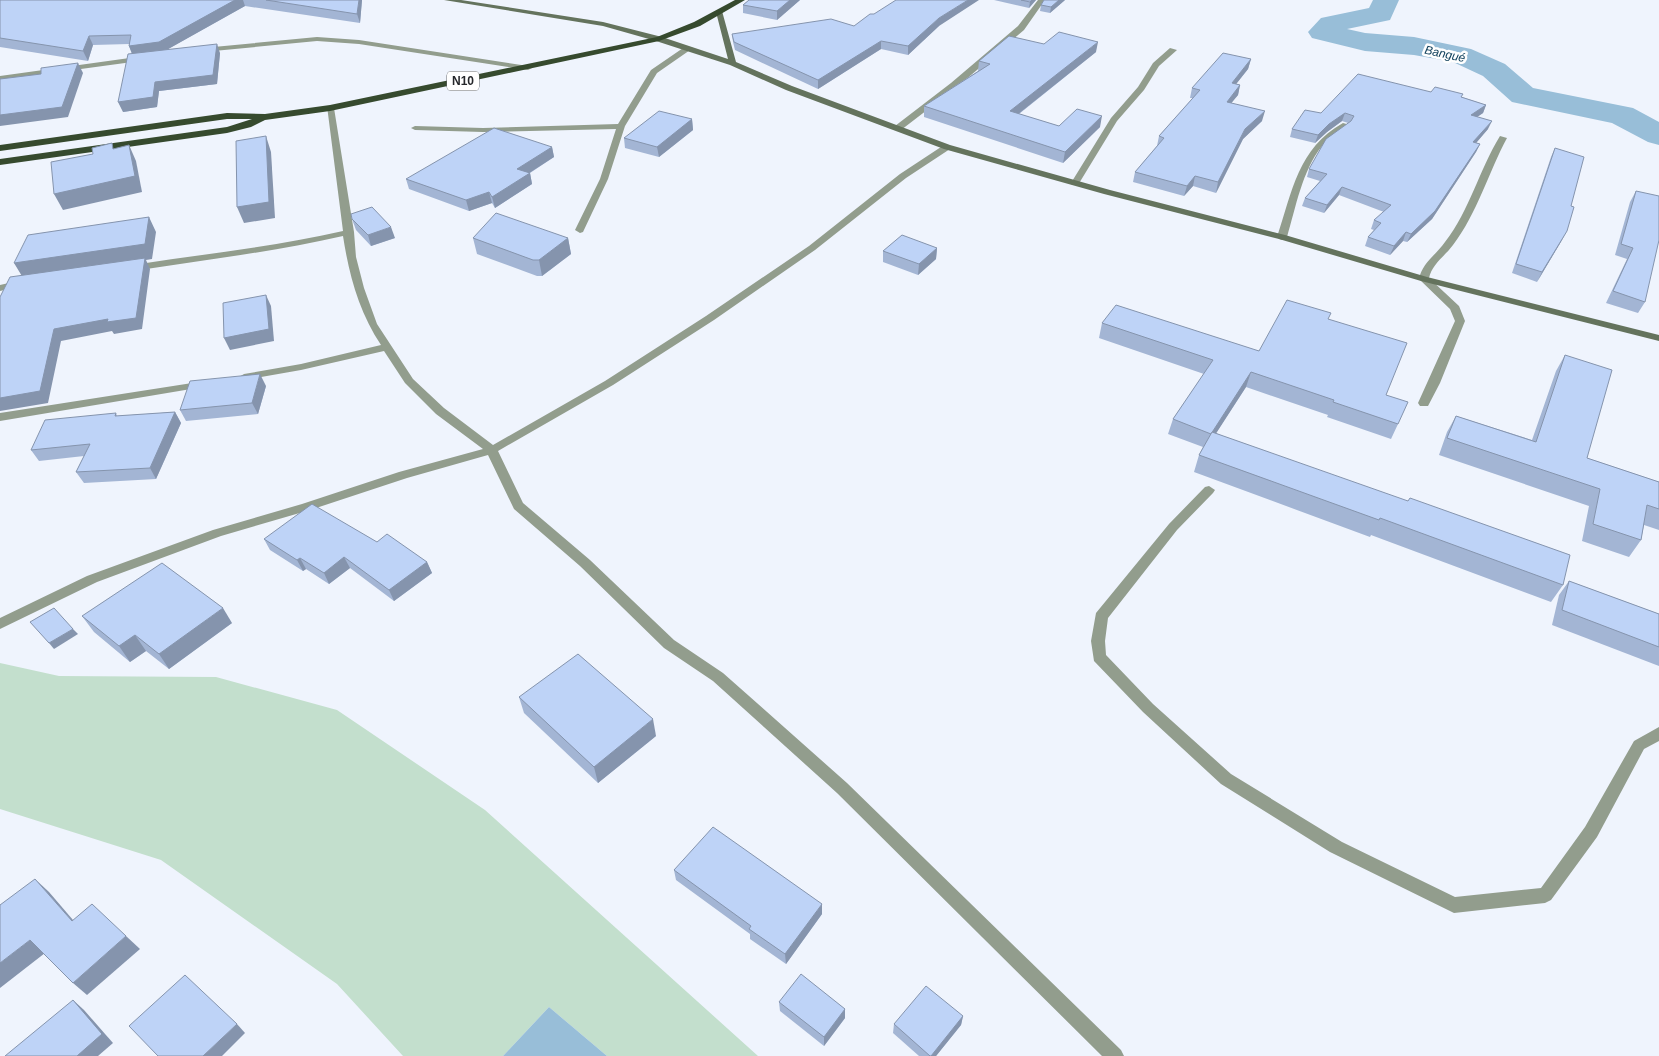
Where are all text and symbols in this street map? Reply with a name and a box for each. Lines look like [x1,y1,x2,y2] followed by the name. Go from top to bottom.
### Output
[1423,43,1467,65] water label: Bangué
[447,72,479,90] road number: N10

